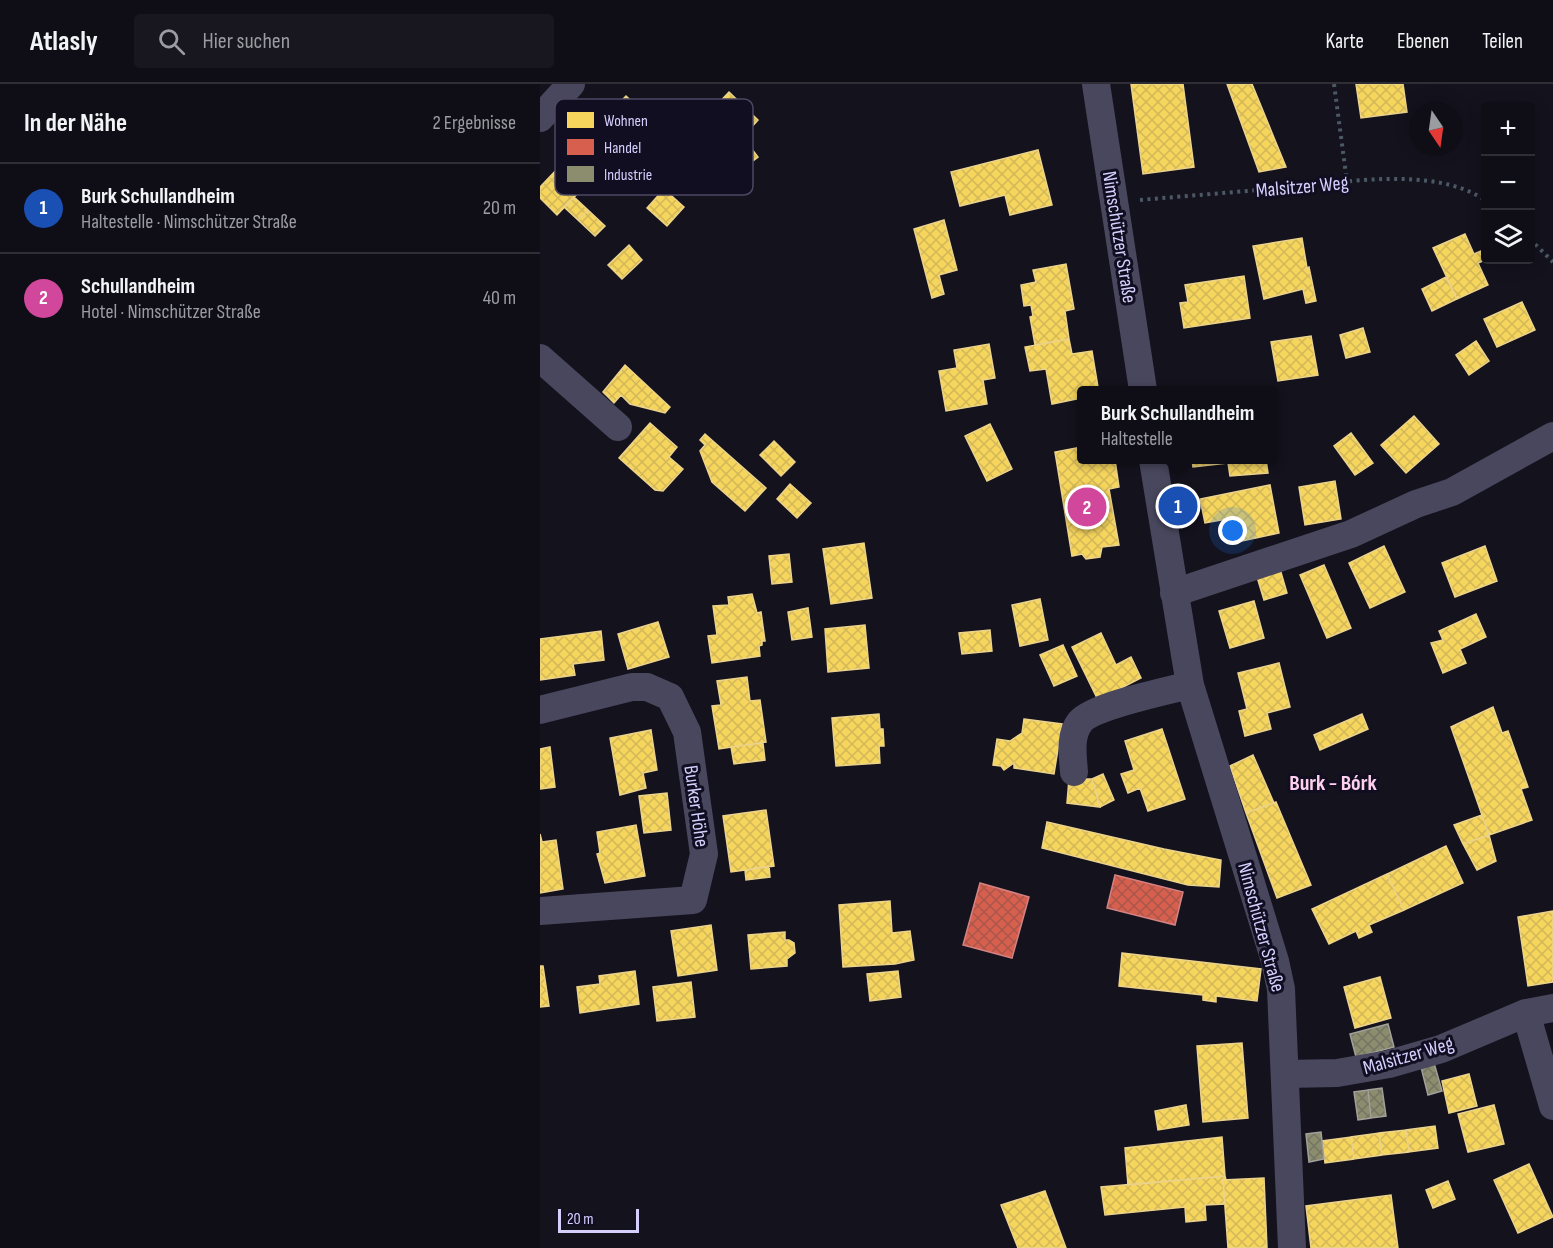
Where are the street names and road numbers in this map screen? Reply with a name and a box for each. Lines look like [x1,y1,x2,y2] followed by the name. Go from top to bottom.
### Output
[1097,170,1141,305] street label: Nimschützer Straße
[1255,171,1349,203] street label: Malsitzer Weg
[678,764,714,849] street label: Burker Höhe
[1232,860,1290,995] street label: Nimschützer Straße
[1360,1032,1456,1080] street label: Malsitzer Weg

